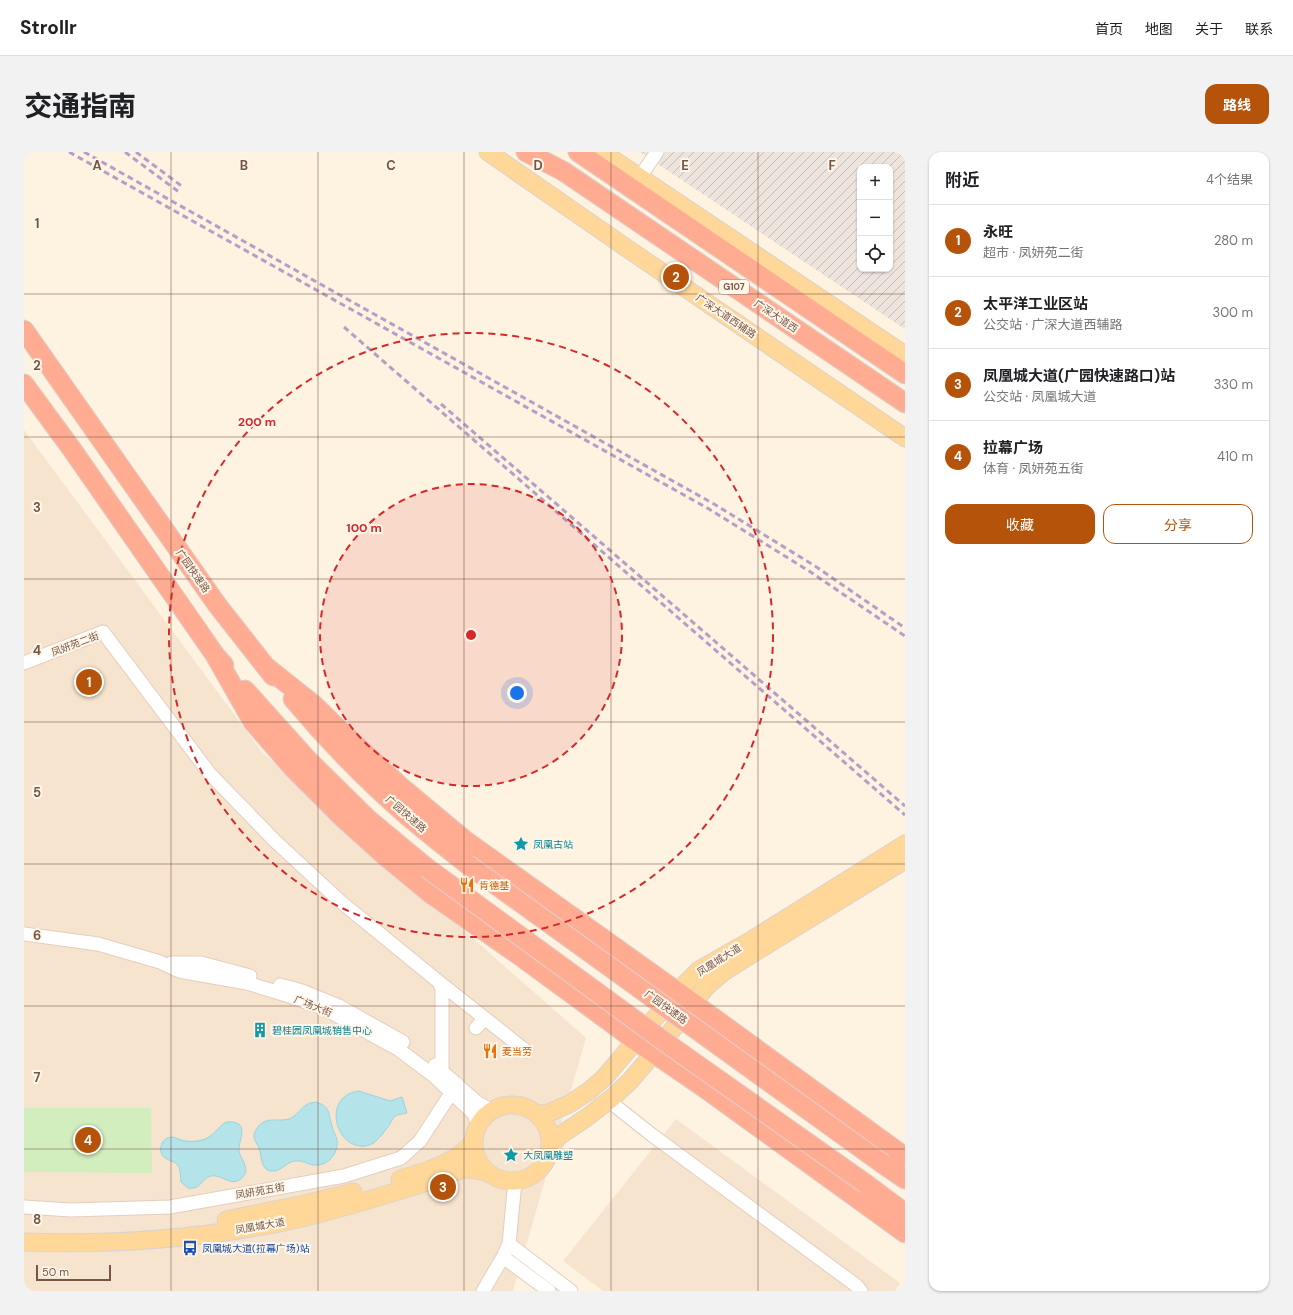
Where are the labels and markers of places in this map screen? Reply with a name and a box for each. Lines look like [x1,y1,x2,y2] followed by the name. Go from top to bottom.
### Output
[663,262,689,292] pin: 2
[464,628,478,642] centre of rings
[76,667,102,697] pin: 1
[512,835,530,853] place icon: 凤凰古站
[533,838,573,851] place label: 凤凰古站
[458,876,476,894] restaurant icon: 肯德基
[479,879,509,892] place label: 肯德基
[251,1021,269,1039] building icon: 碧桂园凤凰城销售中心
[272,1024,372,1037] place label: 碧桂园凤凰城销售中心
[481,1042,499,1060] restaurant icon: 麦当劳
[502,1045,532,1058] place label: 麦当劳
[75,1125,101,1155] pin: 4
[502,1146,520,1164] place icon: 大凤凰雕塑
[523,1149,573,1162] place label: 大凤凰雕塑
[430,1172,456,1202] pin: 3
[181,1239,199,1257] bus stop icon: 凤凰城大道(拉幕广场)站
[202,1242,309,1255] place label: 凤凰城大道(拉幕广场)站

